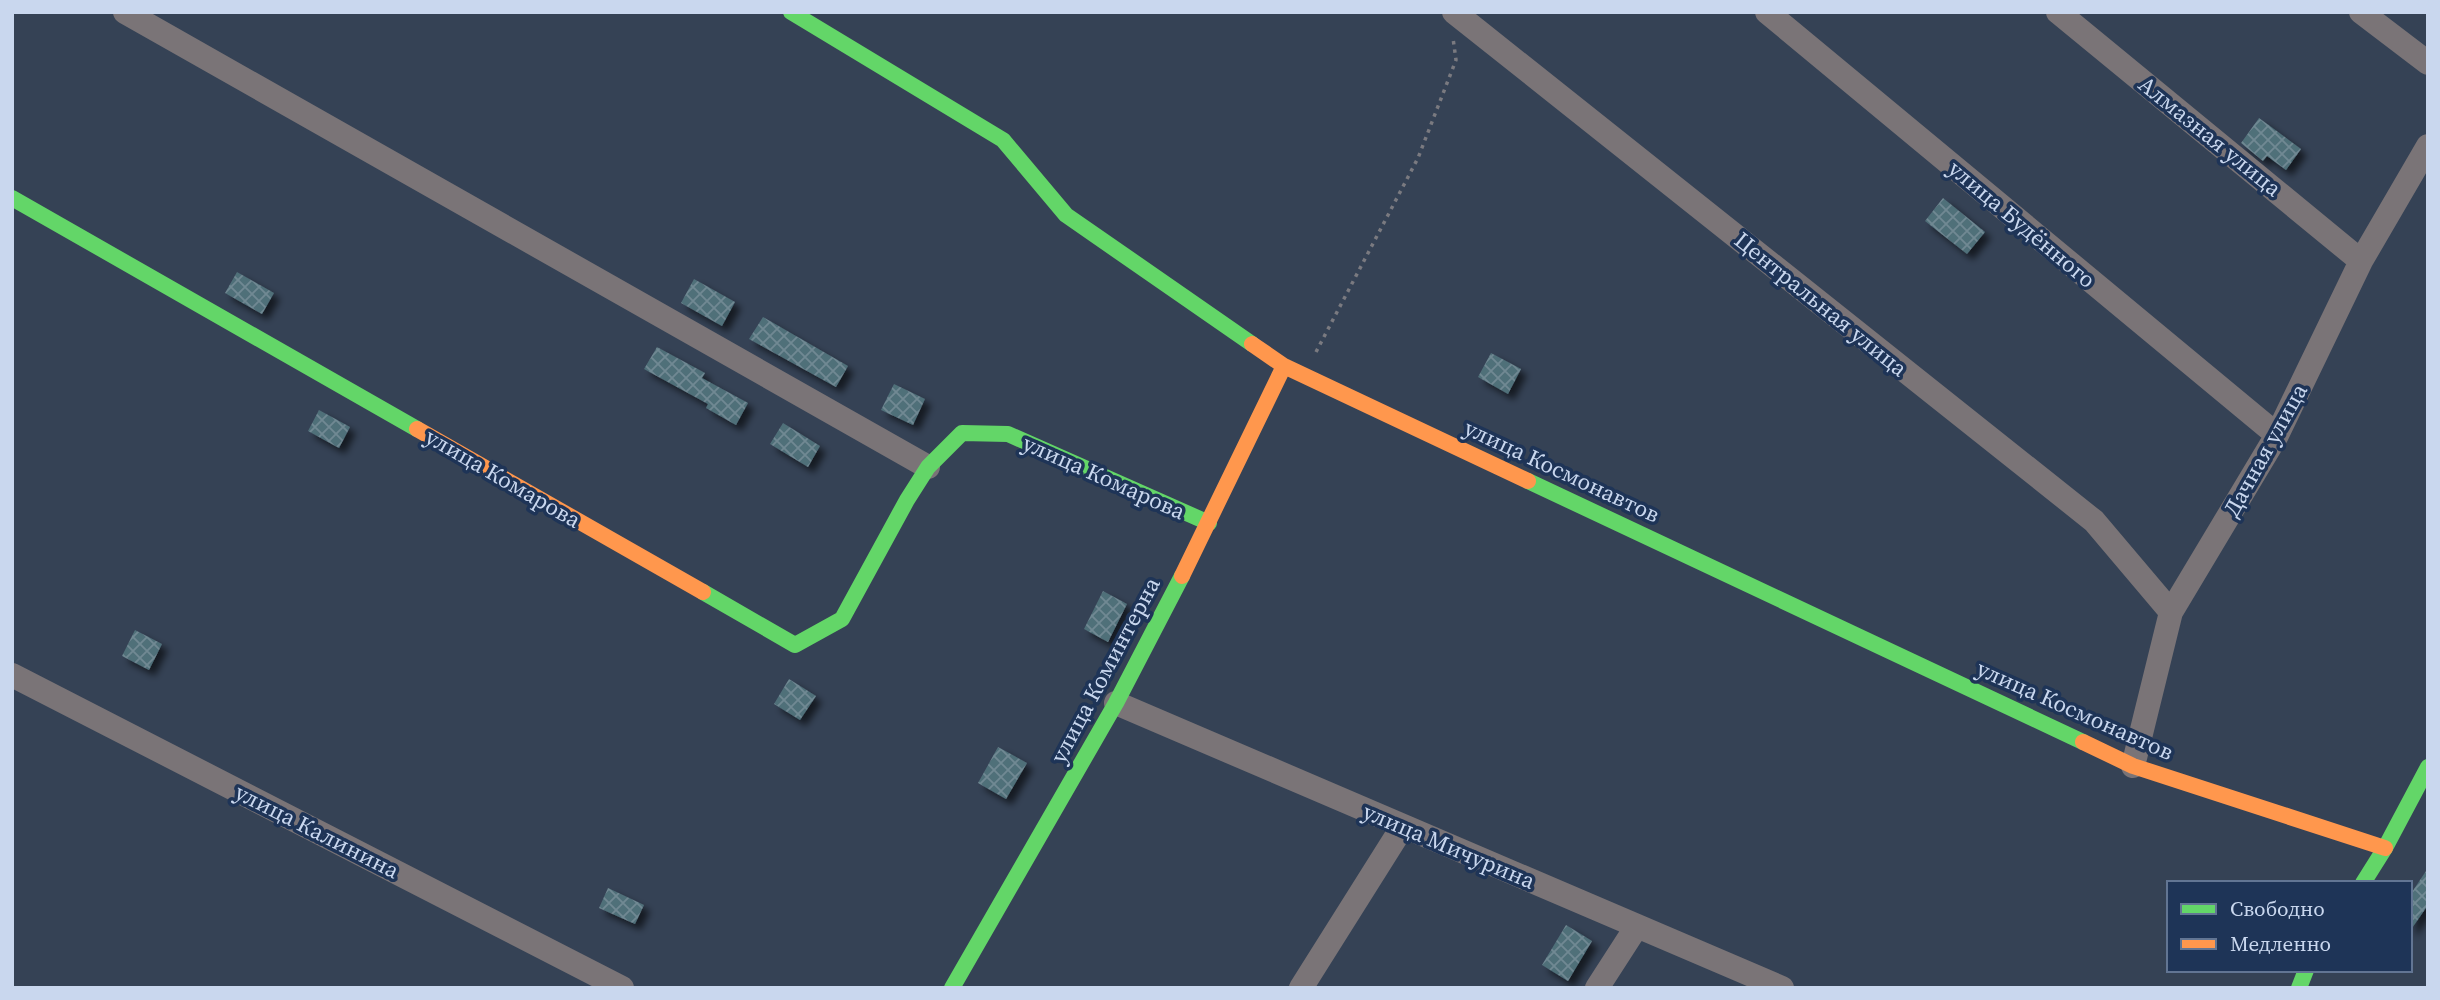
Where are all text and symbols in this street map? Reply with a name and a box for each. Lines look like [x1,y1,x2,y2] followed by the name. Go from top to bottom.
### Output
[2132,68,2289,204] street label: Алмазная улица
[1941,153,2103,295] street label: улица Будённого
[1728,224,1915,384] street label: Центральная улица
[2215,377,2315,522] street label: Дачная улица
[1459,412,1665,530] street label: улица Космонавтов
[419,420,587,536] street label: улица Комарова
[1018,427,1191,527] street label: улица Комарова
[1042,571,1168,769] street label: улица Коминтерна
[1971,652,2179,768] street label: улица Космонавтов
[229,776,405,886] street label: улица Калинина
[1358,795,1540,897] street label: улица Мичурина
[2167,881,2412,972] legend
[2230,894,2325,923] text: Свободно
[2230,929,2331,958] text: Медленно

